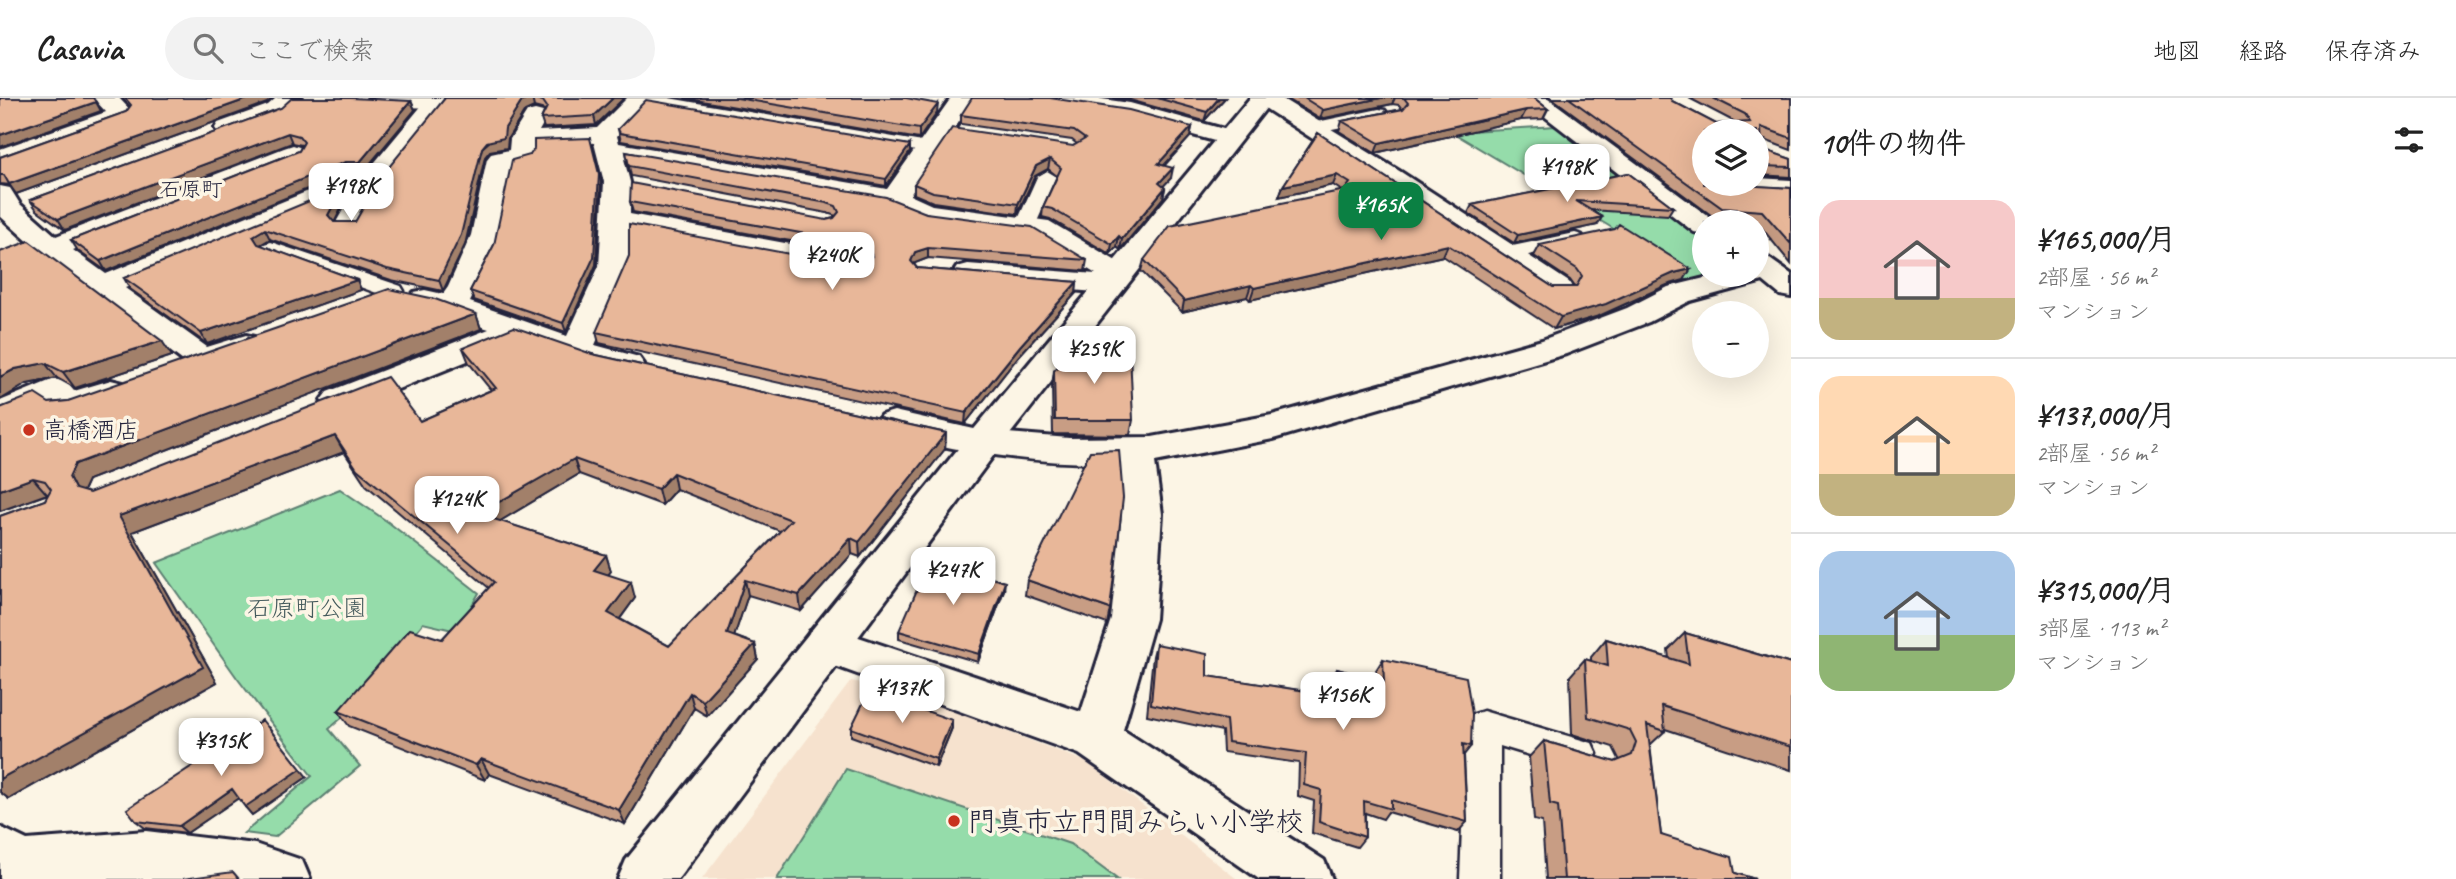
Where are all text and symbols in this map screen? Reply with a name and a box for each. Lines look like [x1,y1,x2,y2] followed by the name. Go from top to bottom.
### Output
[165,17,655,80] search box
[35,27,123,69] text: Casavia
[189,29,227,67] icon: search
[245,34,375,67] text: ここで検索
[2153,36,2201,66] text: 地図
[2239,36,2287,66] text: 経路
[2325,36,2421,66] text: 保存済み
[1692,119,1769,378] map controls
[1692,119,1769,196] button: layers
[2390,121,2428,159] icon: filters
[1819,124,1966,162] text: 10件の物件
[1518,144,1616,204] pin: ¥198K
[1541,152,1593,181] text: ¥198K
[302,164,400,223] pin: ¥198K
[325,171,377,200] text: ¥198K
[160,176,223,202] district label: 石原町
[1332,183,1430,242] pin: ¥165K
[1354,190,1408,219] text: ¥165K
[1692,210,1769,287] button: +
[2036,220,2177,258] text: ¥165,000/月
[1875,228,1959,312] icon: home
[783,232,881,292] pin: ¥240K
[805,240,859,269] text: ¥240K
[2036,263,2154,292] text: 2部屋 · 56 m²
[2036,297,2150,326] text: マンション
[1692,301,1769,378] button: −
[1045,327,1143,386] pin: ¥259K
[1068,334,1120,363] text: ¥259K
[2036,396,2176,434] text: ¥137,000/月
[1875,404,1959,488] icon: home
[43,415,139,445] place label: 高橋酒店
[21,422,37,438] marker: 高橋酒店
[2036,439,2154,468] text: 2部屋 · 56 m²
[2036,473,2150,502] text: マンション
[408,476,506,536] pin: ¥124K
[430,484,484,513] text: ¥124K
[904,547,1002,607] pin: ¥247K
[927,555,980,584] text: ¥247K
[2036,571,2176,609] text: ¥315,000/月
[1875,579,1959,663] icon: home
[247,593,367,623] park label: 石原町公園
[2036,614,2165,643] text: 3部屋 · 113 m²
[2036,648,2150,677] text: マンション
[853,666,951,725] pin: ¥137K
[1294,672,1392,732] pin: ¥156K
[876,673,929,702] text: ¥137K
[1316,680,1370,709] text: ¥156K
[172,718,270,778] pin: ¥315K
[195,726,247,755] text: ¥315K
[968,804,1304,839] place label: 門真市立門間みらい小学校
[946,813,962,829] marker: 門真市立門間みらい小学校

